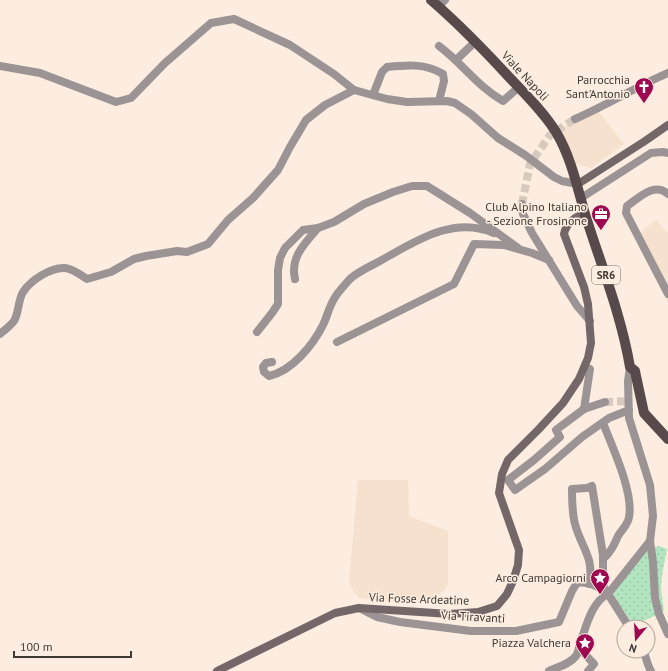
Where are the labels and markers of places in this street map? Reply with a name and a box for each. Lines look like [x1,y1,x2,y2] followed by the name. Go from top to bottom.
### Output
[566,72,630,101] place label: Parrocchia Sant'Antonio
[633,76,655,104] church icon: Parrocchia Sant'Antonio
[485,199,587,228] place label: Club Alpino Italiano - Sezione Frosinone
[590,203,612,231] office icon: Club Alpino Italiano - Sezione Frosinone
[589,567,611,595] place icon: Arco Campagiorni
[495,570,586,585] place label: Arco Campagiorni
[574,632,596,660] place icon: Piazza Valchera
[492,635,571,650] place label: Piazza Valchera

